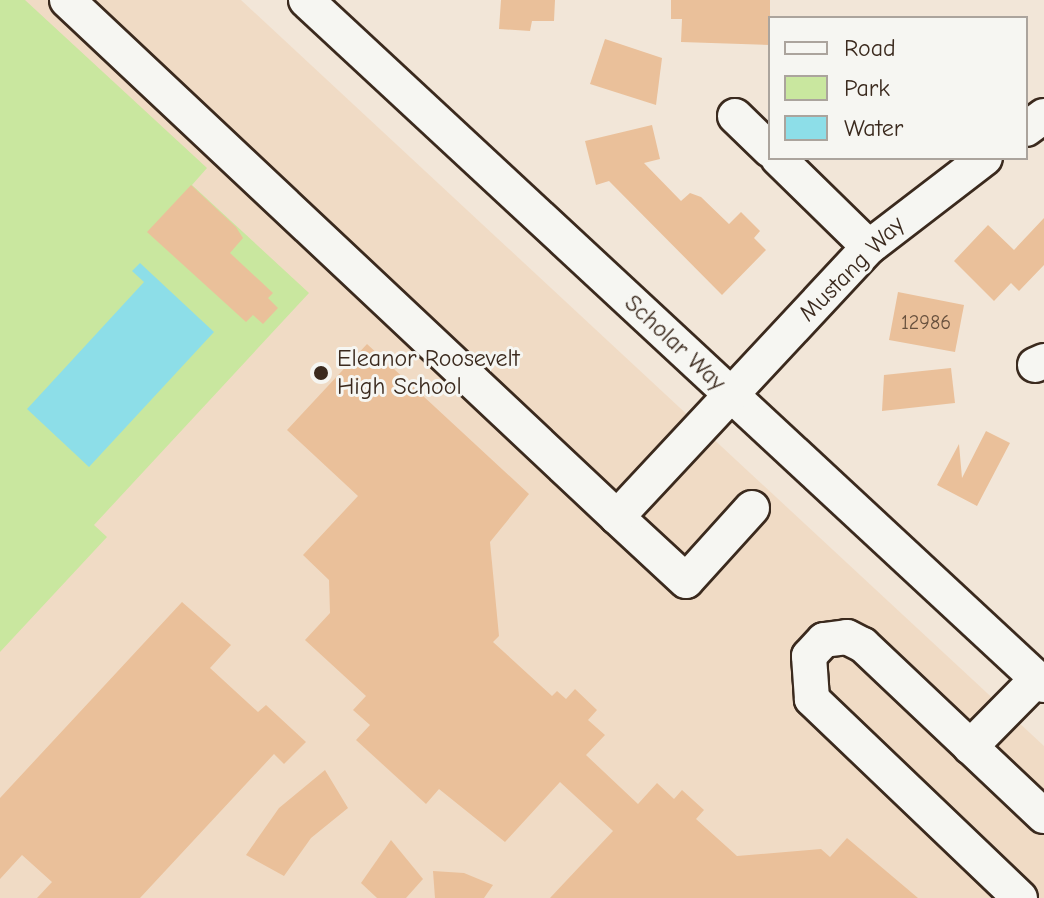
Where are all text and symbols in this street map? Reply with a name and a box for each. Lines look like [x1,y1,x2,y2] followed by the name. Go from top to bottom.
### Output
[768,16,1028,160] legend
[844,34,896,62] text: Road
[844,74,890,102] text: Park
[844,114,903,142] text: Water
[793,210,911,328] street label: Mustang Way
[618,289,732,397] street label: Scholar Way
[901,310,951,334] house number: 12986
[337,345,520,401] place label: Eleanor Roosevelt High School
[312,364,330,382] marker: Eleanor Roosevelt High School

